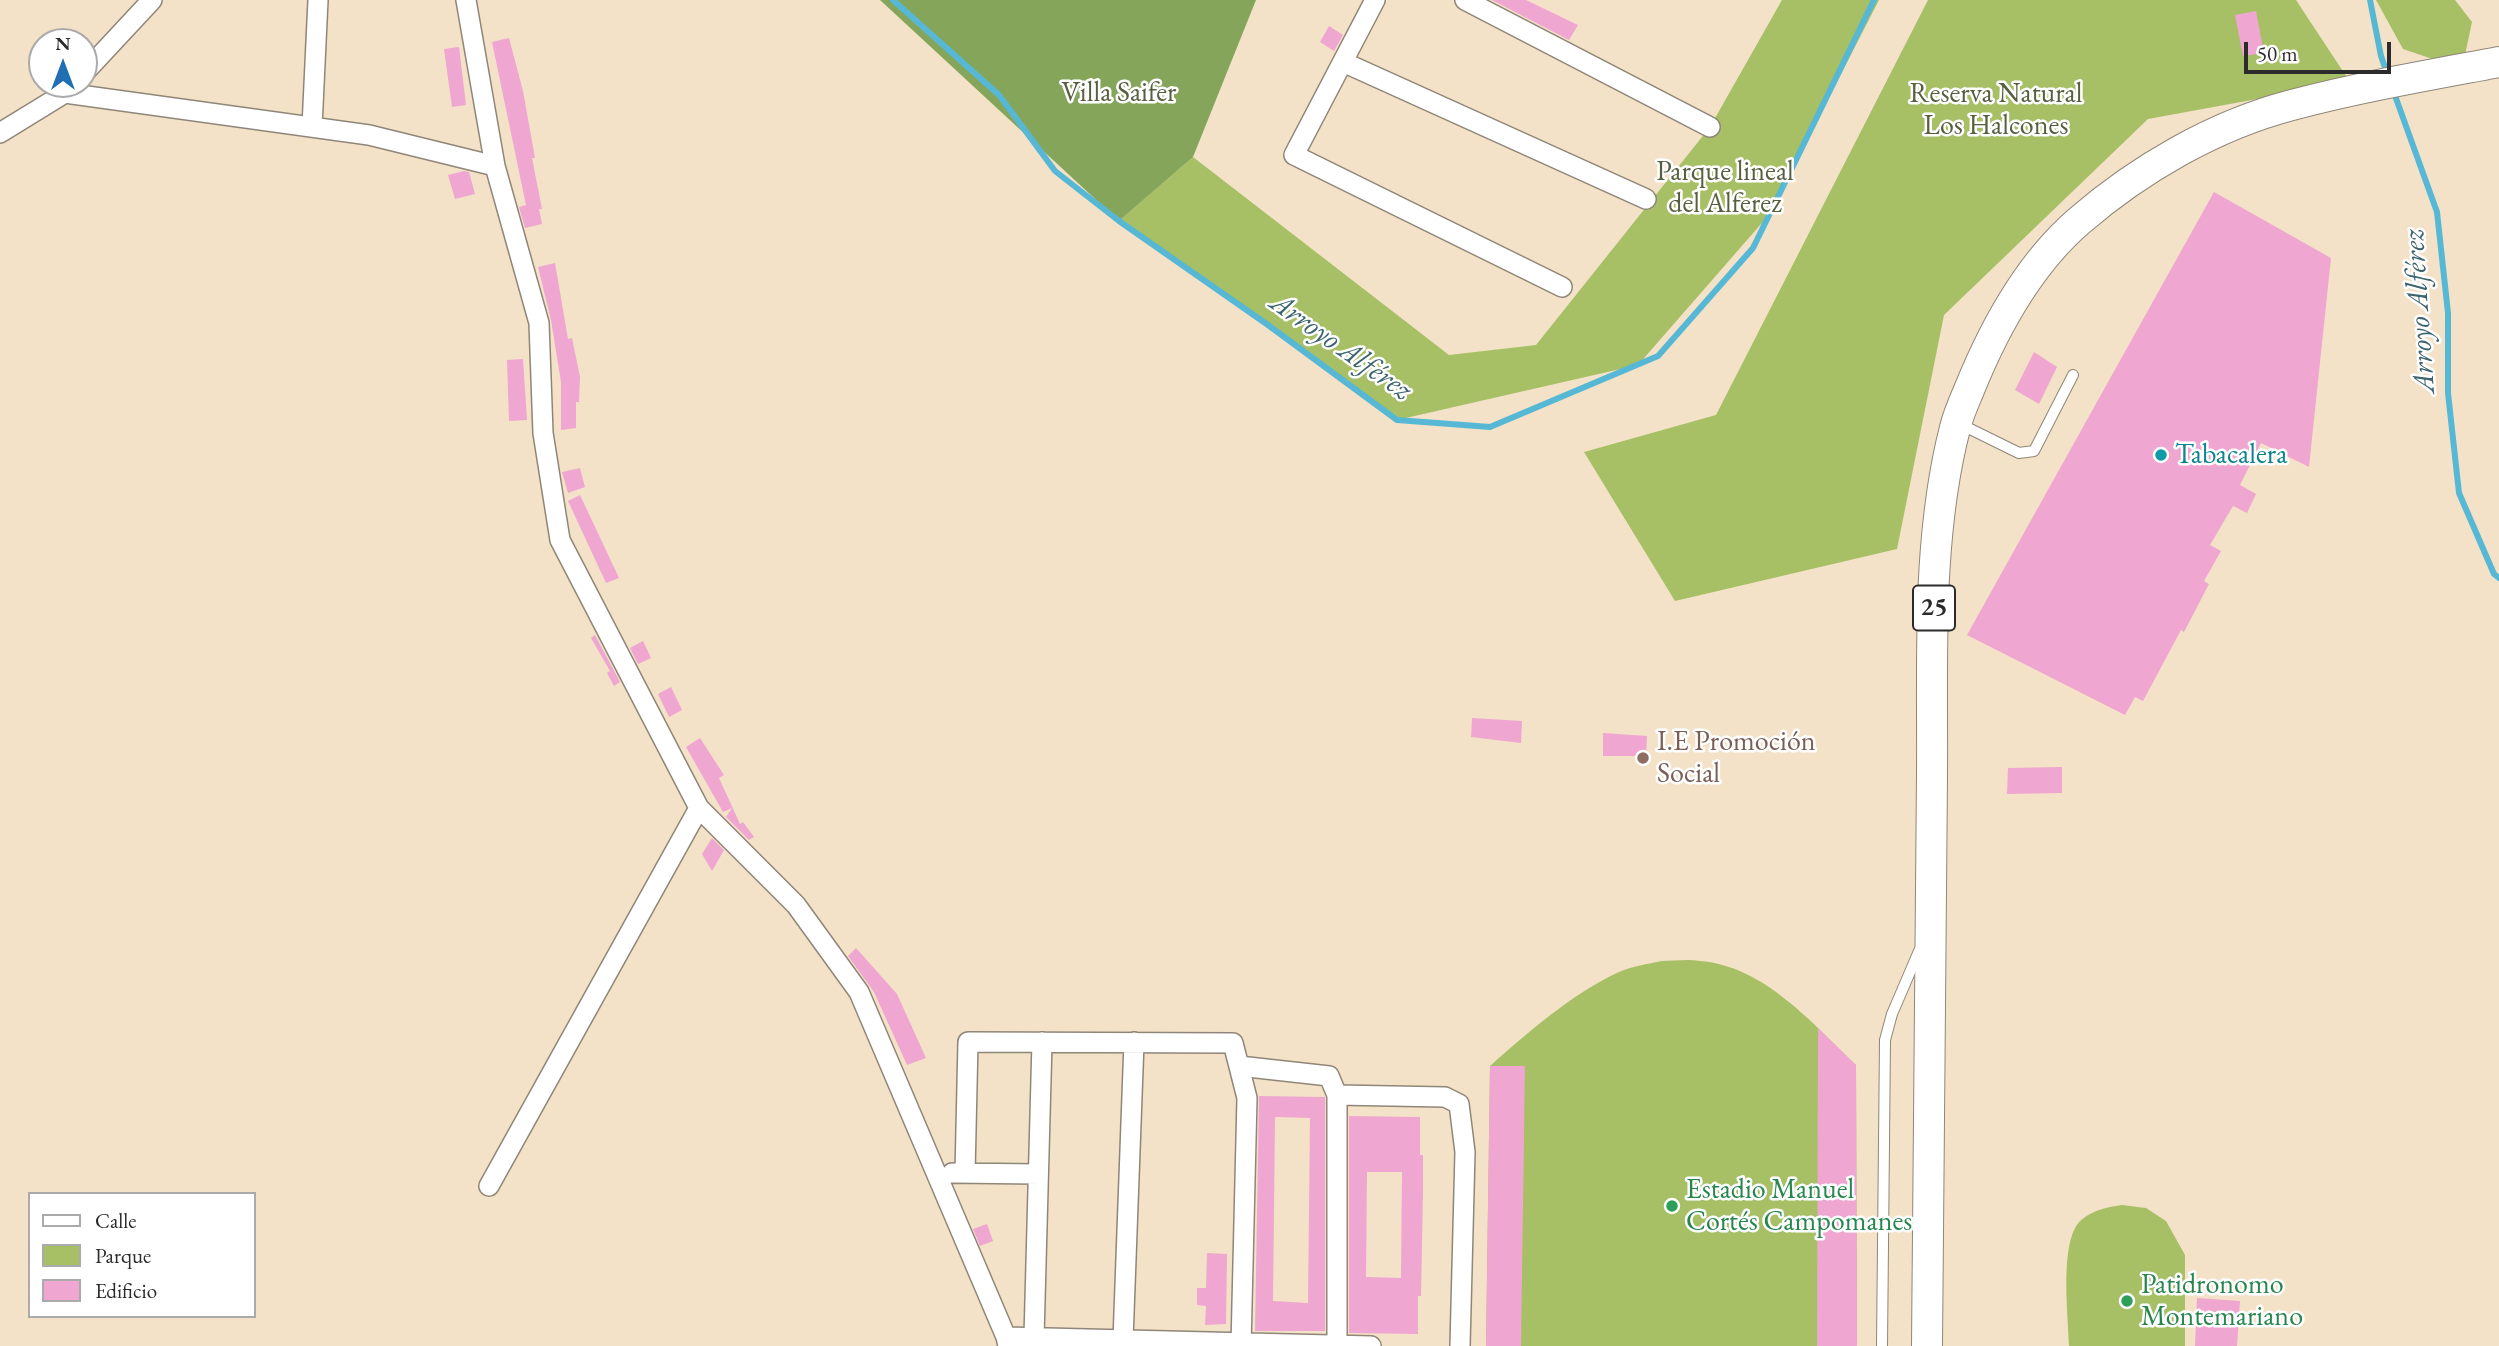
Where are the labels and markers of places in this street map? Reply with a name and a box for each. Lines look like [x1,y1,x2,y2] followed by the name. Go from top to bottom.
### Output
[2175,438,2287,472] place label: Tabacalera
[2153,447,2169,463] marker: Tabacalera
[1657,725,1816,791] place label: I.E Promoción Social
[1635,750,1651,766] marker: I.E Promoción Social
[1686,1173,1912,1239] place label: Estadio Manuel Cortés Campomanes
[1664,1198,1680,1214] marker: Estadio Manuel Cortés Campomanes
[2141,1268,2303,1334] place label: Patidronomo Montemariano
[2119,1293,2135,1309] marker: Patidronomo Montemariano

